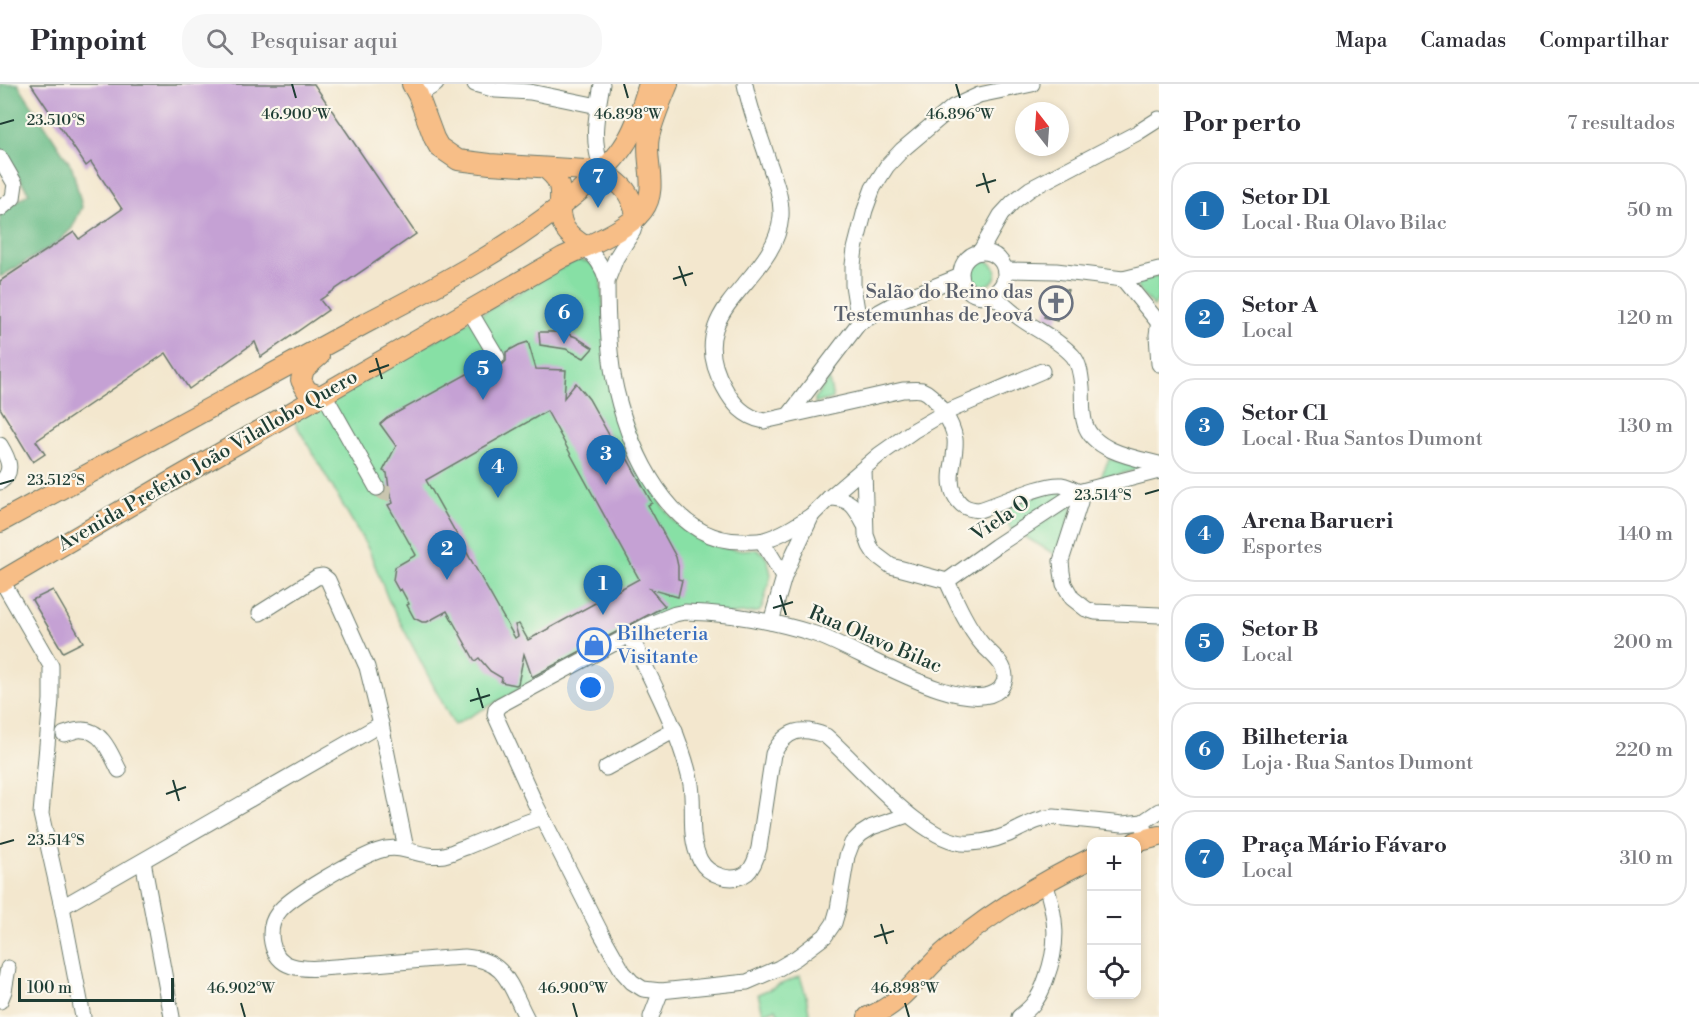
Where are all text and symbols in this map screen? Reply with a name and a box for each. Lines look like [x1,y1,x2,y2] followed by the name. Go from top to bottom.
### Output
[182,14,602,68] search box
[30,24,146,59] text: Pinpoint
[203,25,236,58] icon: search
[251,28,398,55] text: Pesquisar aqui
[1335,28,1387,54] text: Mapa
[1420,28,1506,54] text: Camadas
[1539,28,1669,54] text: Compartilhar
[1015,102,1069,156] north arrow
[261,105,331,124] text: 46.900°W
[594,105,662,124] text: 46.898°W
[926,105,994,124] text: 46.896°W
[1183,107,1301,139] text: Por perto
[27,111,85,130] text: 23.510°S
[1567,111,1675,136] text: 7 resultados
[578,158,618,208] pin: 7
[1242,184,1330,211] text: Setor D1
[1200,198,1209,223] text: 1
[1627,198,1673,223] text: 50 m
[1242,211,1447,236] text: Local · Rua Olavo Bilac
[834,280,1034,328] place label: Salão do Reino das Testemunhas de Jeová
[1038,285,1074,321] church icon: Salão do Reino das Testemunhas de Jeová
[1242,292,1318,319] text: Setor A
[544,294,584,344] pin: 6
[1198,306,1211,331] text: 2
[1618,306,1673,331] text: 120 m
[1242,319,1293,344] text: Local
[464,350,502,400] pin: 5
[53,365,362,558] street label: Avenida Prefeito João Vilallobo Quero
[1242,400,1328,427] text: Setor C1
[1198,414,1211,439] text: 3
[1618,414,1673,439] text: 130 m
[1242,427,1483,452] text: Local · Rua Santos Dumont
[586,436,626,485] pin: 3
[478,448,518,498] pin: 4
[27,471,85,490] text: 23.512°S
[1074,486,1132,505] text: 23.514°S
[966,490,1035,548] street label: Viela O
[1242,508,1393,535] text: Arena Barueri
[1198,522,1211,547] text: 4
[1618,522,1673,547] text: 140 m
[428,530,466,580] pin: 2
[1242,535,1322,560] text: Esportes
[584,566,622,615] pin: 1
[804,601,946,679] street label: Rua Olavo Bilac
[1242,616,1318,643] text: Setor B
[616,622,709,670] place label: Bilheteria Visitante
[576,627,612,663] shop icon: Bilheteria Visitante
[1198,630,1211,655] text: 5
[1613,630,1673,655] text: 200 m
[1242,643,1293,668] text: Local
[576,673,605,702] your location
[1242,724,1348,751] text: Bilheteria
[1198,738,1211,763] text: 6
[1615,738,1673,763] text: 220 m
[1242,751,1473,776] text: Loja · Rua Santos Dumont
[27,831,85,850] text: 23.514°S
[1242,832,1447,859] text: Praça Mário Fávaro
[1087,837,1141,999] map controls
[1087,837,1141,891] button: +
[1199,846,1210,871] text: 7
[1620,846,1673,871] text: 310 m
[1242,859,1293,884] text: Local
[1087,891,1141,945] button: −
[1087,945,1141,999] button: locate
[18,975,174,1002] scale bar
[27,978,72,998] text: 100 m
[207,979,275,998] text: 46.902°W
[538,979,608,998] text: 46.900°W
[871,979,939,998] text: 46.898°W

